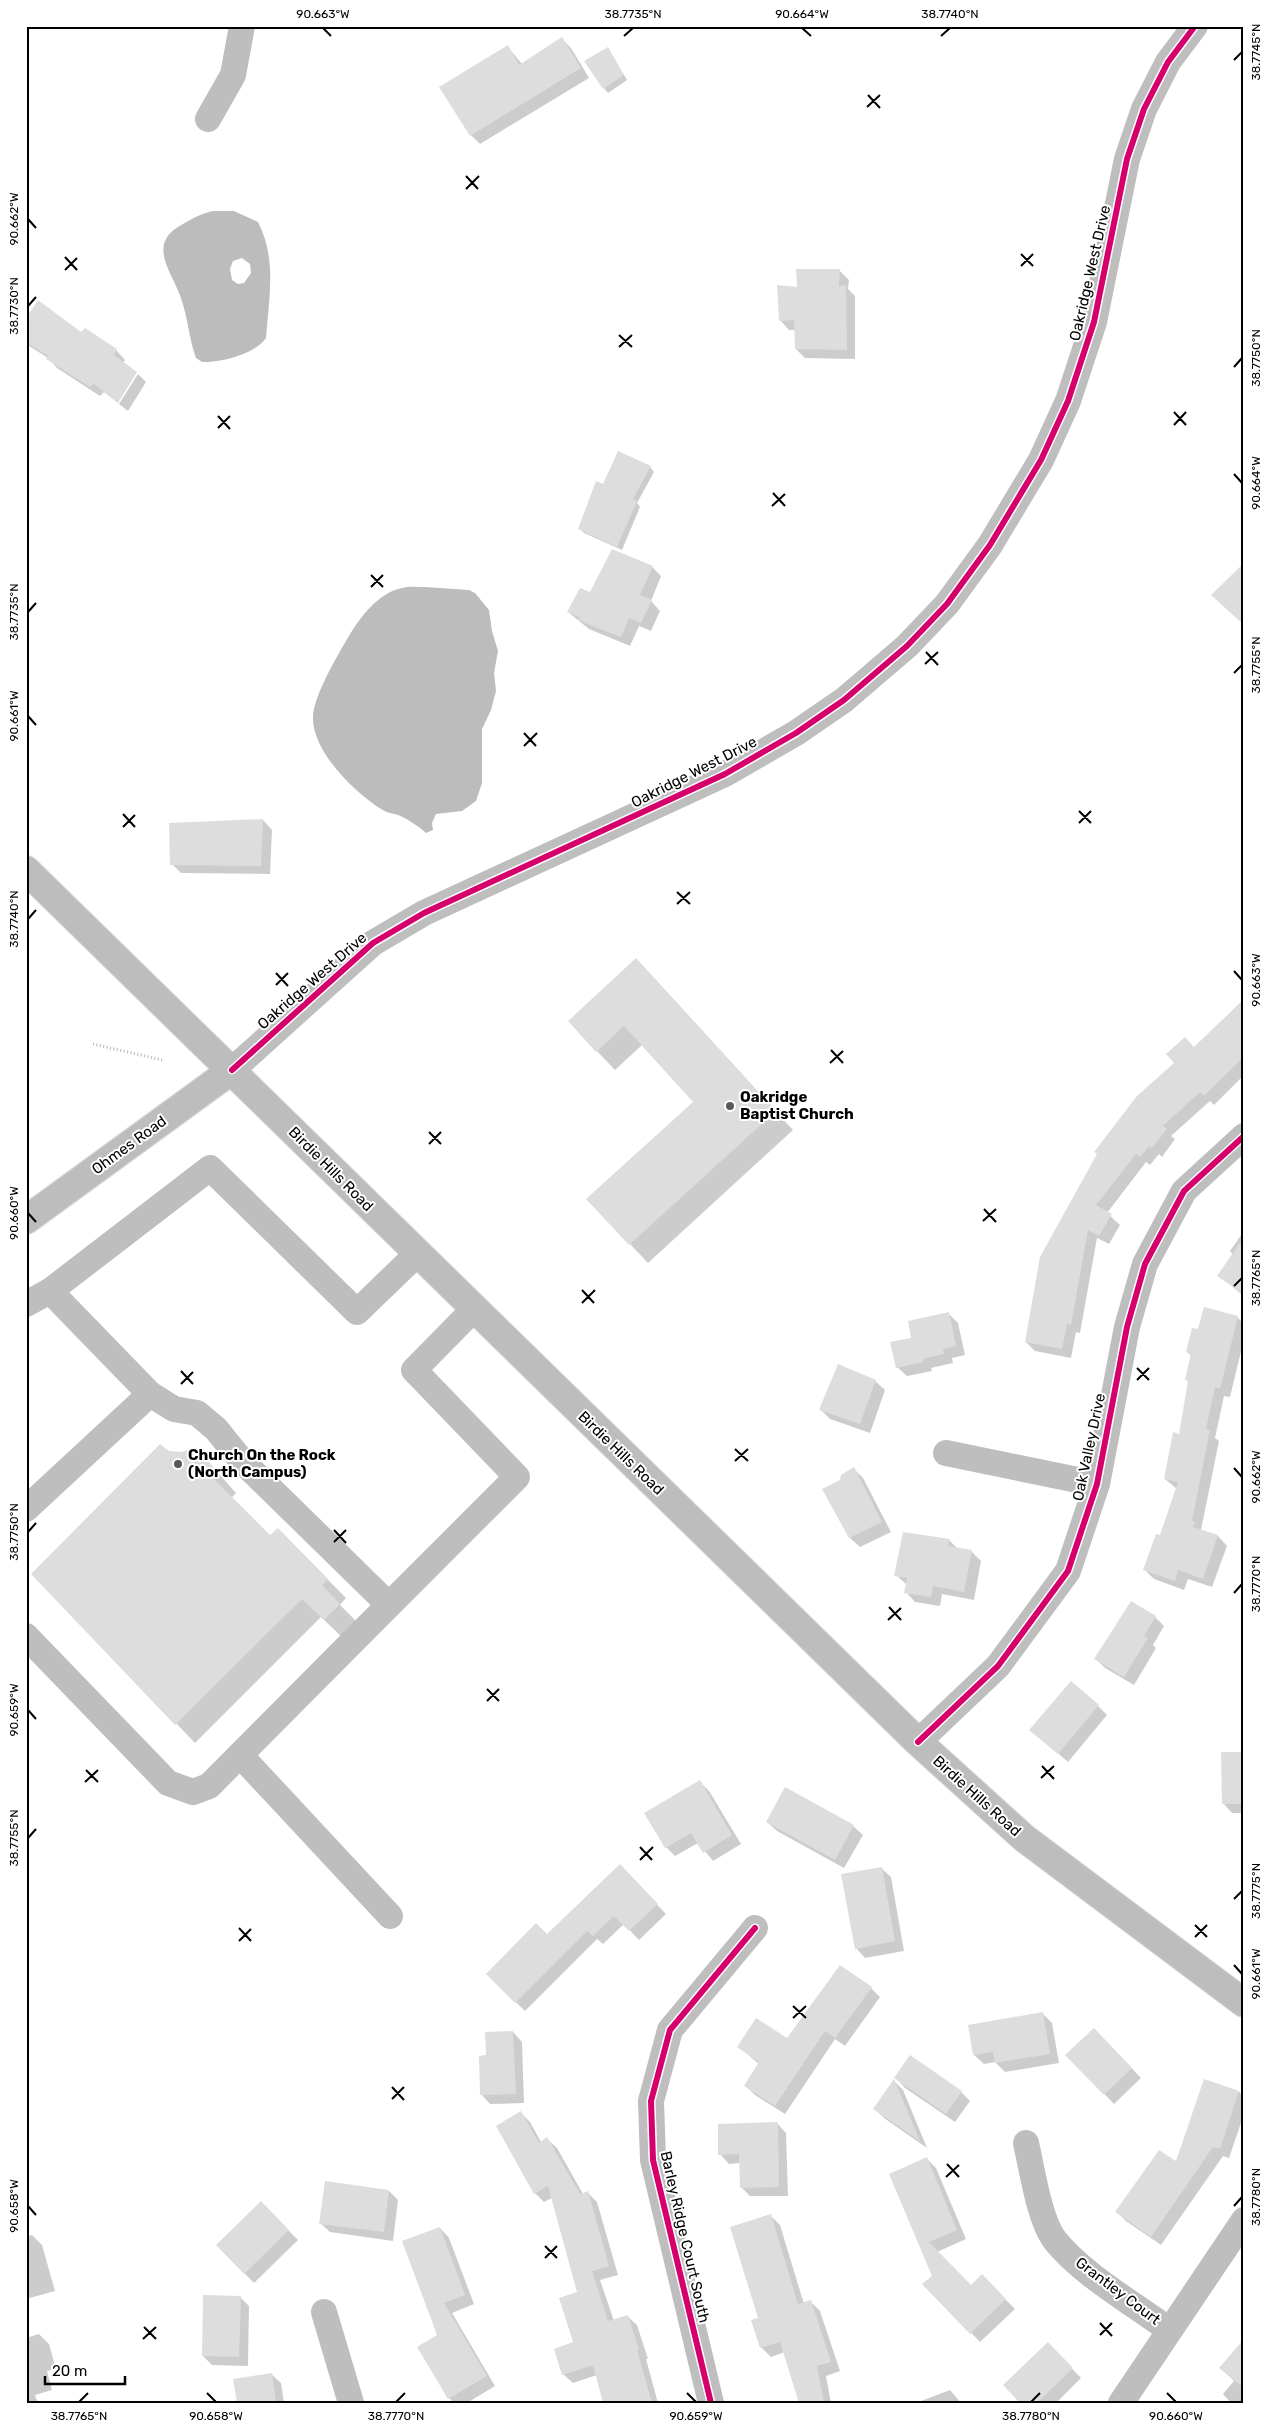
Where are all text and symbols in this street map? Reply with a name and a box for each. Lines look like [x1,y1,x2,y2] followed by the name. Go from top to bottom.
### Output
[296,7,350,21] text: 90.663°W
[604,7,662,21] text: 38.7735°N
[775,7,829,21] text: 90.664°W
[921,7,979,21] text: 38.7740°N
[1249,24,1263,80] text: 38.7745°N
[7,192,21,246] text: 90.662°W
[1066,203,1114,343] street label: Oakridge West Drive
[7,277,21,335] text: 38.7730°N
[1249,329,1263,387] text: 38.7750°N
[1249,456,1263,510] text: 90.664°W
[7,583,21,641] text: 38.7735°N
[1249,637,1263,693] text: 38.7755°N
[7,690,21,742] text: 90.661°W
[628,733,760,811] street label: Oakridge West Drive
[7,890,21,948] text: 38.7740°N
[254,929,370,1033] street label: Oakridge West Drive
[1249,953,1263,1007] text: 90.663°W
[740,1088,854,1123] place label: Oakridge Baptist Church
[724,1100,736,1112] marker: Oakridge Baptist Church
[88,1112,170,1178] street label: Ohmes Road
[285,1123,377,1215] street label: Birdie Hills Road
[7,1186,21,1240] text: 90.660°W
[1249,1250,1263,1306] text: 38.7765°N
[1069,1392,1109,1502] street label: Oak Valley Drive
[574,1408,668,1498] street label: Birdie Hills Road
[188,1446,336,1481] place label: Church On the Rock (North Campus)
[1249,1450,1263,1504] text: 90.662°W
[172,1458,184,1470] marker: Church On the Rock (North Campus)
[7,1503,21,1561] text: 38.7750°N
[1249,1556,1263,1612] text: 38.7770°N
[7,1683,21,1737] text: 90.659°W
[929,1752,1025,1840] street label: Birdie Hills Road
[7,1810,21,1866] text: 38.7755°N
[1249,1863,1263,1919] text: 38.7775°N
[1249,1948,1263,2000] text: 90.661°W
[656,2149,714,2325] street label: Barley Ridge Court South
[1249,2168,1263,2226] text: 38.7780°N
[7,2179,21,2233] text: 90.658°W
[1072,2253,1164,2329] street label: Grantley Court
[45,2354,125,2386] scale bar
[52,2362,87,2380] text: 20 m
[51,2409,107,2423] text: 38.7765°N
[189,2409,243,2423] text: 90.658°W
[368,2409,424,2423] text: 38.7770°N
[669,2409,723,2423] text: 90.659°W
[1002,2409,1060,2423] text: 38.7780°N
[1149,2409,1203,2423] text: 90.660°W

